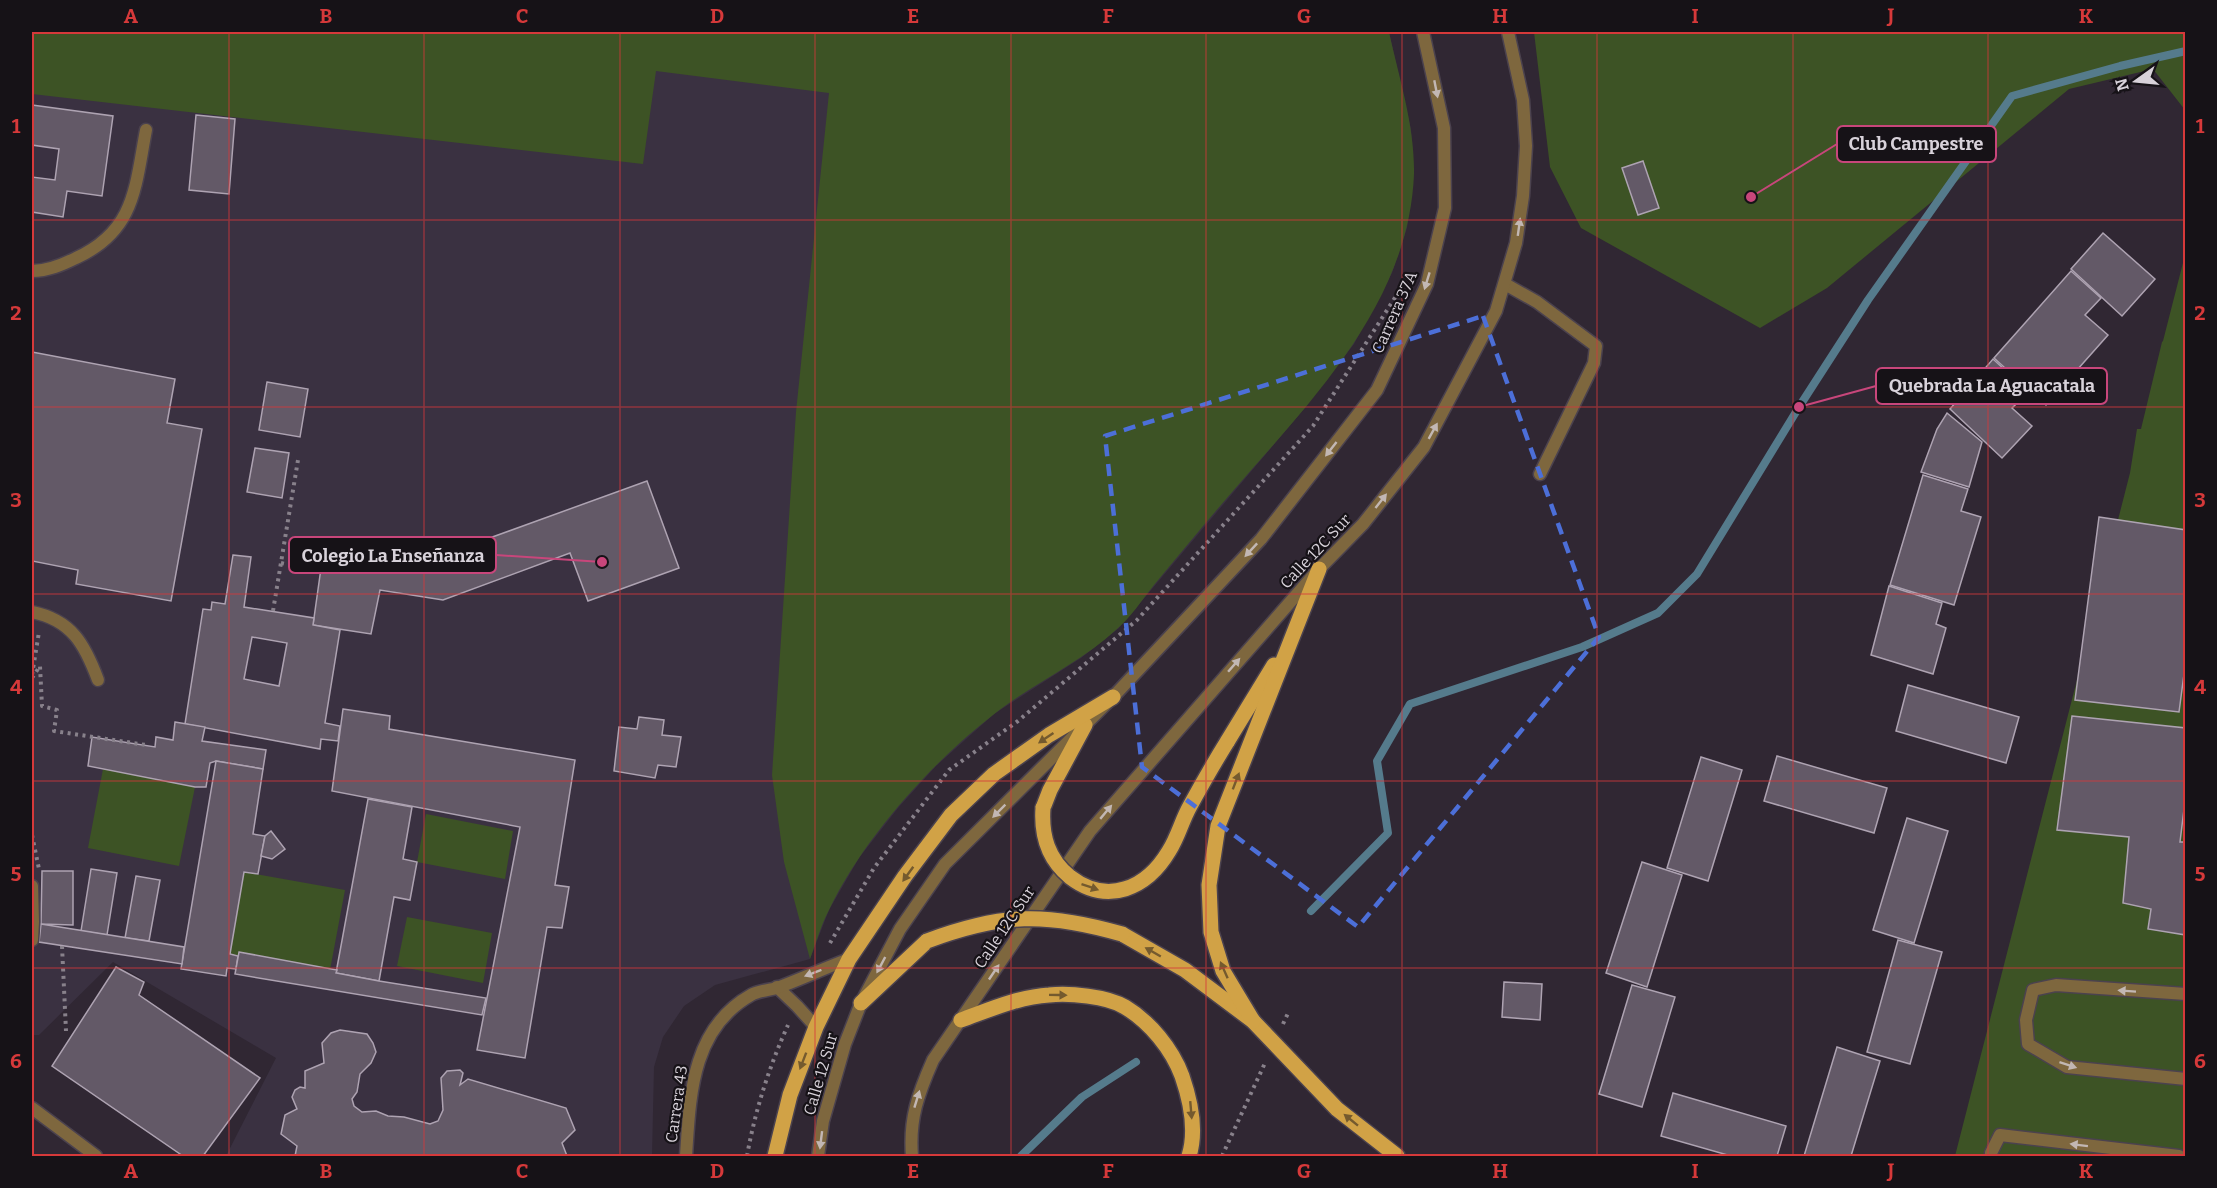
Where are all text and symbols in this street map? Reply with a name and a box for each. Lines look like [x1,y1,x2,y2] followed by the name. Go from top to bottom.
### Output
[124,4,139,28] text: A
[320,4,333,28] text: B
[516,4,528,28] text: C
[710,4,724,28] text: D
[907,4,919,28] text: E
[1102,4,1114,28] text: F
[1297,4,1311,28] text: G
[1492,4,1508,28] text: H
[1691,4,1699,28] text: I
[1887,4,1895,28] text: J
[2079,4,2094,28] text: K
[2106,51,2166,111] north arrow
[2111,76,2133,93] text: N
[1432,79,1441,98] one-way arrow
[12,114,21,138] text: 1
[2196,114,2205,138] text: 1
[1837,126,1996,162] callout: Club Campestre
[1849,133,1984,155] text: Club Campestre
[1514,217,1523,236] one-way arrow
[1368,268,1421,356] street label: Carrera 37A
[1422,272,1431,290] one-way arrow
[10,301,22,325] text: 2
[2194,301,2206,325] text: 2
[1876,368,2107,404] callout: Quebrada La Aguacatala
[1889,375,2095,397] text: Quebrada La Aguacatala
[1428,422,1438,439] one-way arrow
[1325,441,1338,457] one-way arrow
[10,488,22,512] text: 3
[2194,488,2206,512] text: 3
[1374,493,1387,509] one-way arrow
[1276,510,1355,593] street label: Calle 12C Sur
[289,537,496,573] callout: Colegio La Enseñanza
[1244,543,1258,557] one-way arrow
[301,545,485,567] text: Colegio La Enseñanza
[1227,658,1240,673] one-way arrow
[10,675,22,699] text: 4
[2194,675,2206,699] text: 4
[1038,732,1054,744] one-way arrow
[1231,772,1241,790] one-way arrow
[992,803,1006,817] one-way arrow
[1099,805,1112,820] one-way arrow
[11,862,22,886] text: 5
[2195,862,2206,886] text: 5
[902,865,914,881] one-way arrow
[1082,882,1100,892] one-way arrow
[970,883,1039,972] street label: Calle 12C Sur
[1144,947,1161,957] one-way arrow
[876,956,886,973] one-way arrow
[1219,961,1228,979] one-way arrow
[988,964,1000,980] one-way arrow
[804,969,822,978] one-way arrow
[2118,986,2137,996] one-way arrow
[1048,991,1067,1000] one-way arrow
[800,1031,841,1117] street label: Calle 12 Sur
[10,1049,22,1073] text: 6
[2194,1049,2206,1073] text: 6
[798,1053,808,1071] one-way arrow
[2059,1061,2077,1070] one-way arrow
[662,1064,691,1144] street label: Carrera 43
[913,1090,923,1108] one-way arrow
[1186,1100,1196,1119] one-way arrow
[1343,1113,1359,1126] one-way arrow
[816,1130,825,1149] one-way arrow
[2070,1140,2089,1149] one-way arrow
[124,1159,139,1183] text: A
[320,1159,333,1183] text: B
[516,1159,528,1183] text: C
[710,1159,724,1183] text: D
[907,1159,919,1183] text: E
[1102,1159,1114,1183] text: F
[1297,1159,1311,1183] text: G
[1492,1159,1508,1183] text: H
[1691,1159,1699,1183] text: I
[1887,1159,1895,1183] text: J
[2079,1159,2094,1183] text: K

